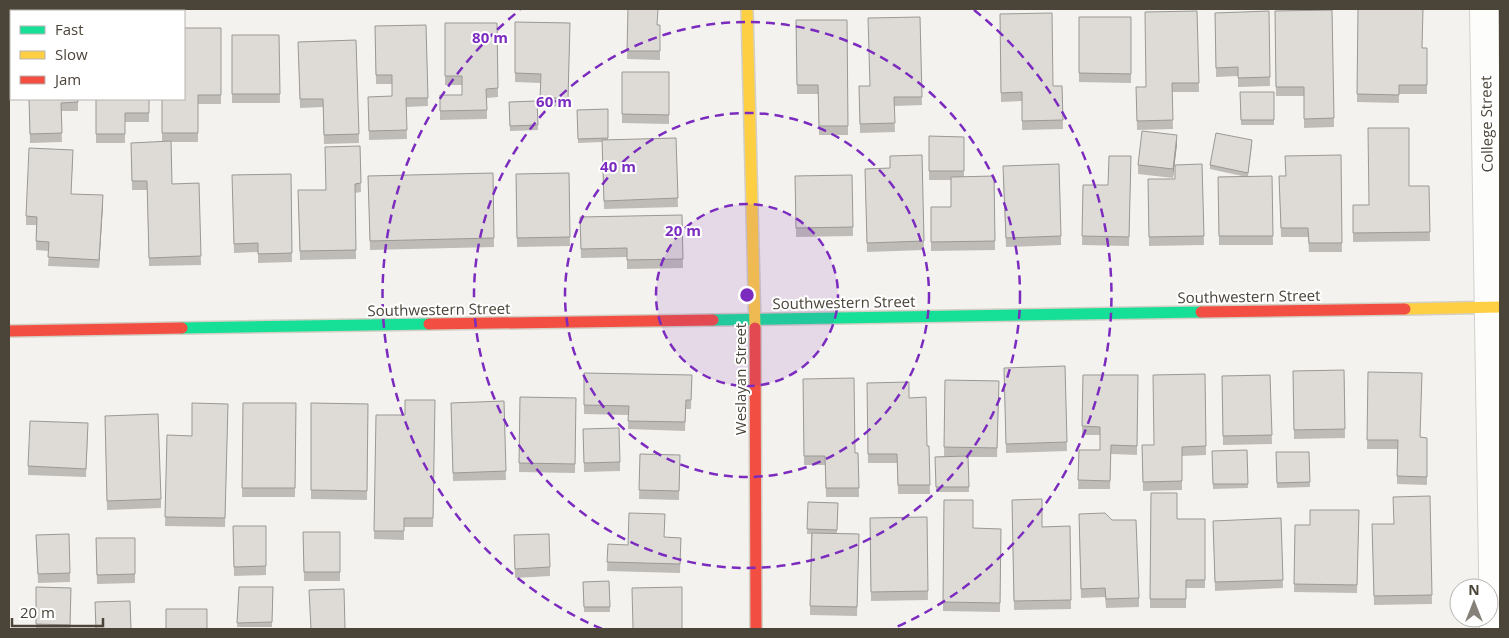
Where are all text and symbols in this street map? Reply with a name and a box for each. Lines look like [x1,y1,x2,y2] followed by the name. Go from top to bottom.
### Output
[10,10,185,100] legend
[55,19,84,39] text: Fast
[472,27,508,47] text: 80 m
[55,44,88,64] text: Slow
[53,69,81,89] text: Jam
[1475,75,1497,173] street label: College Street
[536,91,572,111] text: 60 m
[600,156,636,176] text: 40 m
[665,220,701,240] text: 20 m
[1177,285,1321,307] street label: Southwestern Street
[738,286,756,304] centre of rings
[772,291,916,313] street label: Southwestern Street
[367,298,511,320] street label: Southwestern Street
[730,323,750,435] street label: Weslayan Street
[1449,578,1499,628] north arrow
[1468,580,1480,599] text: N
[12,596,104,628] scale bar
[20,602,55,622] text: 20 m

